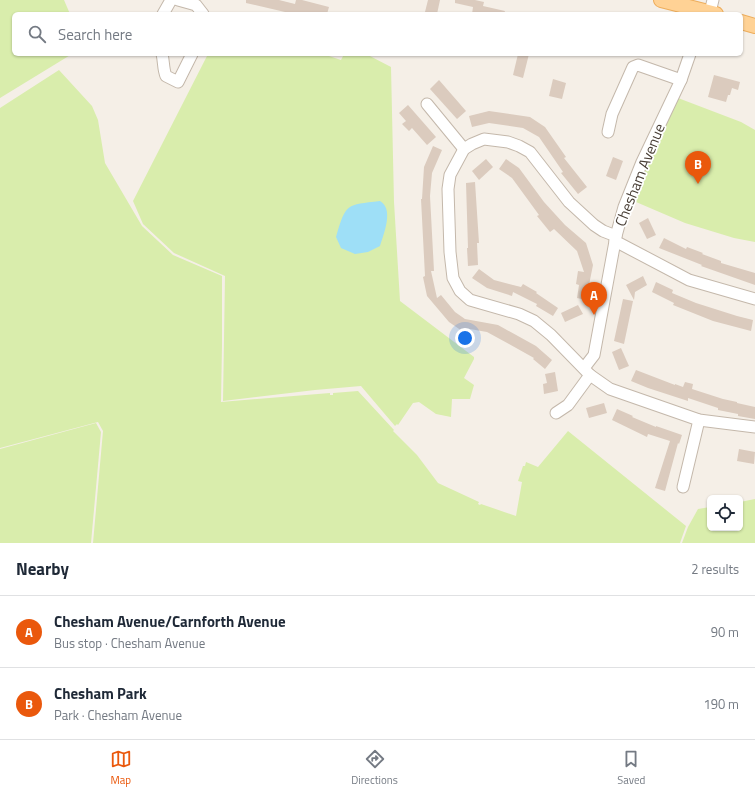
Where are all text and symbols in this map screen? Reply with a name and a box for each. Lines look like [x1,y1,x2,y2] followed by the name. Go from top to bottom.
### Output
[12,12,743,56] search box
[26,23,48,45] icon: search
[58,23,132,46] text: Search here
[608,120,671,230] street label: Chesham Avenue
[685,151,711,184] pin: B
[581,282,607,315] pin: A
[455,328,475,348] your location
[707,495,743,531] map controls
[707,495,743,531] button: locate
[16,556,69,582] text: Nearby
[691,559,739,579] text: 2 results
[54,610,286,633] text: Chesham Avenue/Carnforth Avenue
[25,622,33,642] text: A
[711,622,739,642] text: 90 m
[54,633,205,653] text: Bus stop · Chesham Avenue
[54,682,147,705] text: Chesham Park
[25,694,33,714] text: B
[703,694,739,714] text: 190 m
[54,705,182,725] text: Park · Chesham Avenue
[110,748,132,788] tab: Map
[351,748,398,788] tab: Directions
[617,748,645,788] tab: Saved

